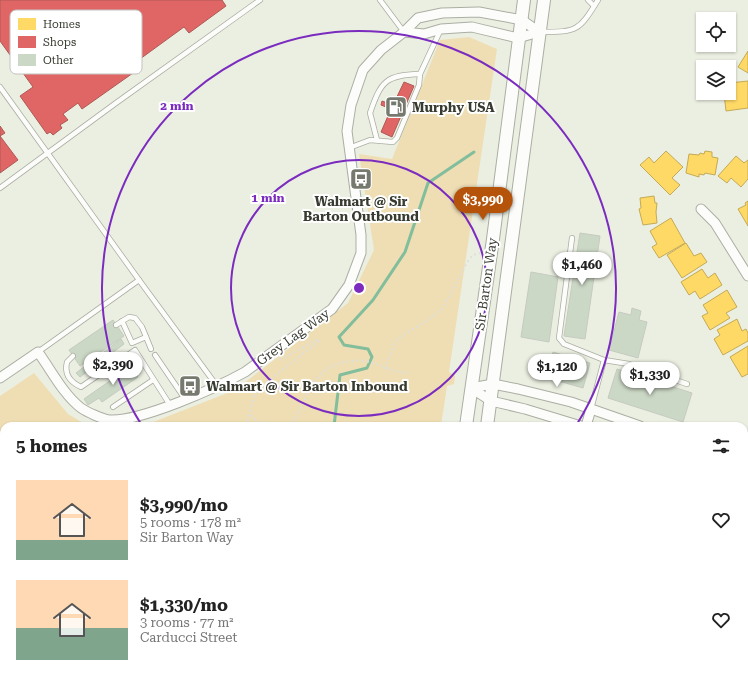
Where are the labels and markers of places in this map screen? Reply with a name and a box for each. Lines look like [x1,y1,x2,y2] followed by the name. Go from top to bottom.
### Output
[383,94,409,120] fuel station icon: Murphy USA
[412,100,495,115] place label: Murphy USA
[348,166,374,192] bus stop icon: Walmart @ Sir Barton Outbound
[450,187,516,221] pin: $3,990
[303,194,419,224] place label: Walmart @ Sir Barton Outbound
[549,252,615,286] pin: $1,460
[352,281,366,295] centre of rings
[80,352,146,386] pin: $2,390
[524,354,590,388] pin: $1,120
[617,362,683,396] pin: $1,330
[177,373,203,399] bus stop icon: Walmart @ Sir Barton Inbound
[206,379,408,394] place label: Walmart @ Sir Barton Inbound

